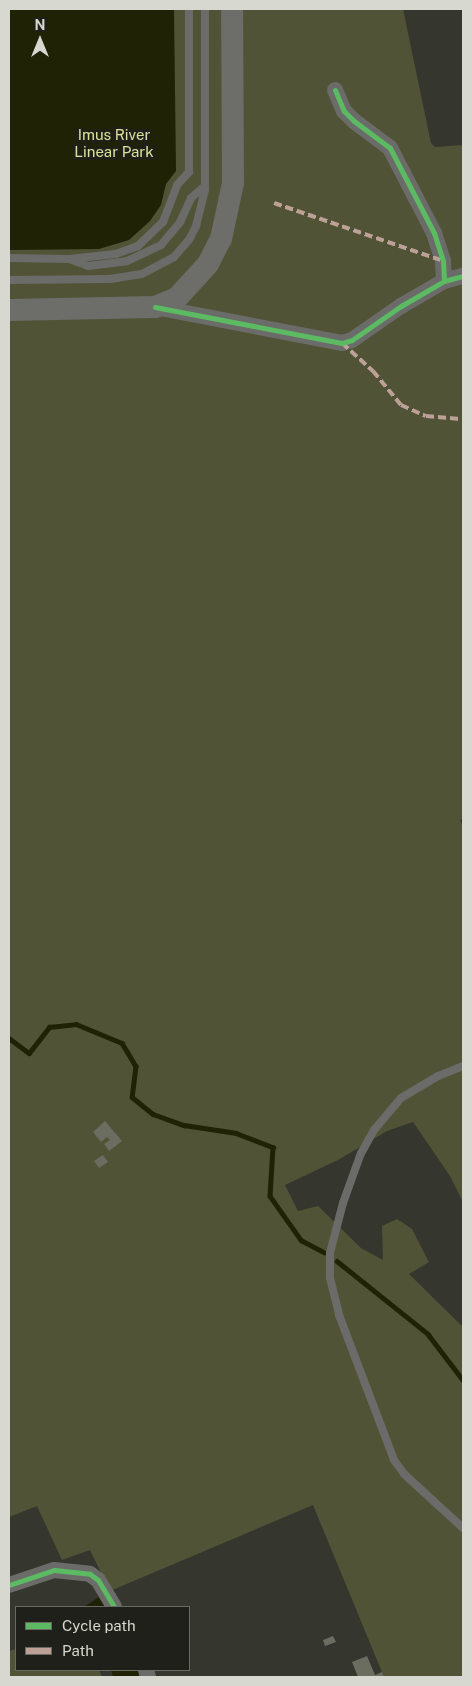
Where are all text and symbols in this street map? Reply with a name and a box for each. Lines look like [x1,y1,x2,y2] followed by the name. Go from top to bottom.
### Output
[15,15,65,65] north arrow
[35,17,45,33] text: N
[74,125,154,160] park label: Imus River Linear Park
[15,1606,190,1671] legend
[62,1617,136,1634] text: Cycle path
[62,1642,94,1659] text: Path

